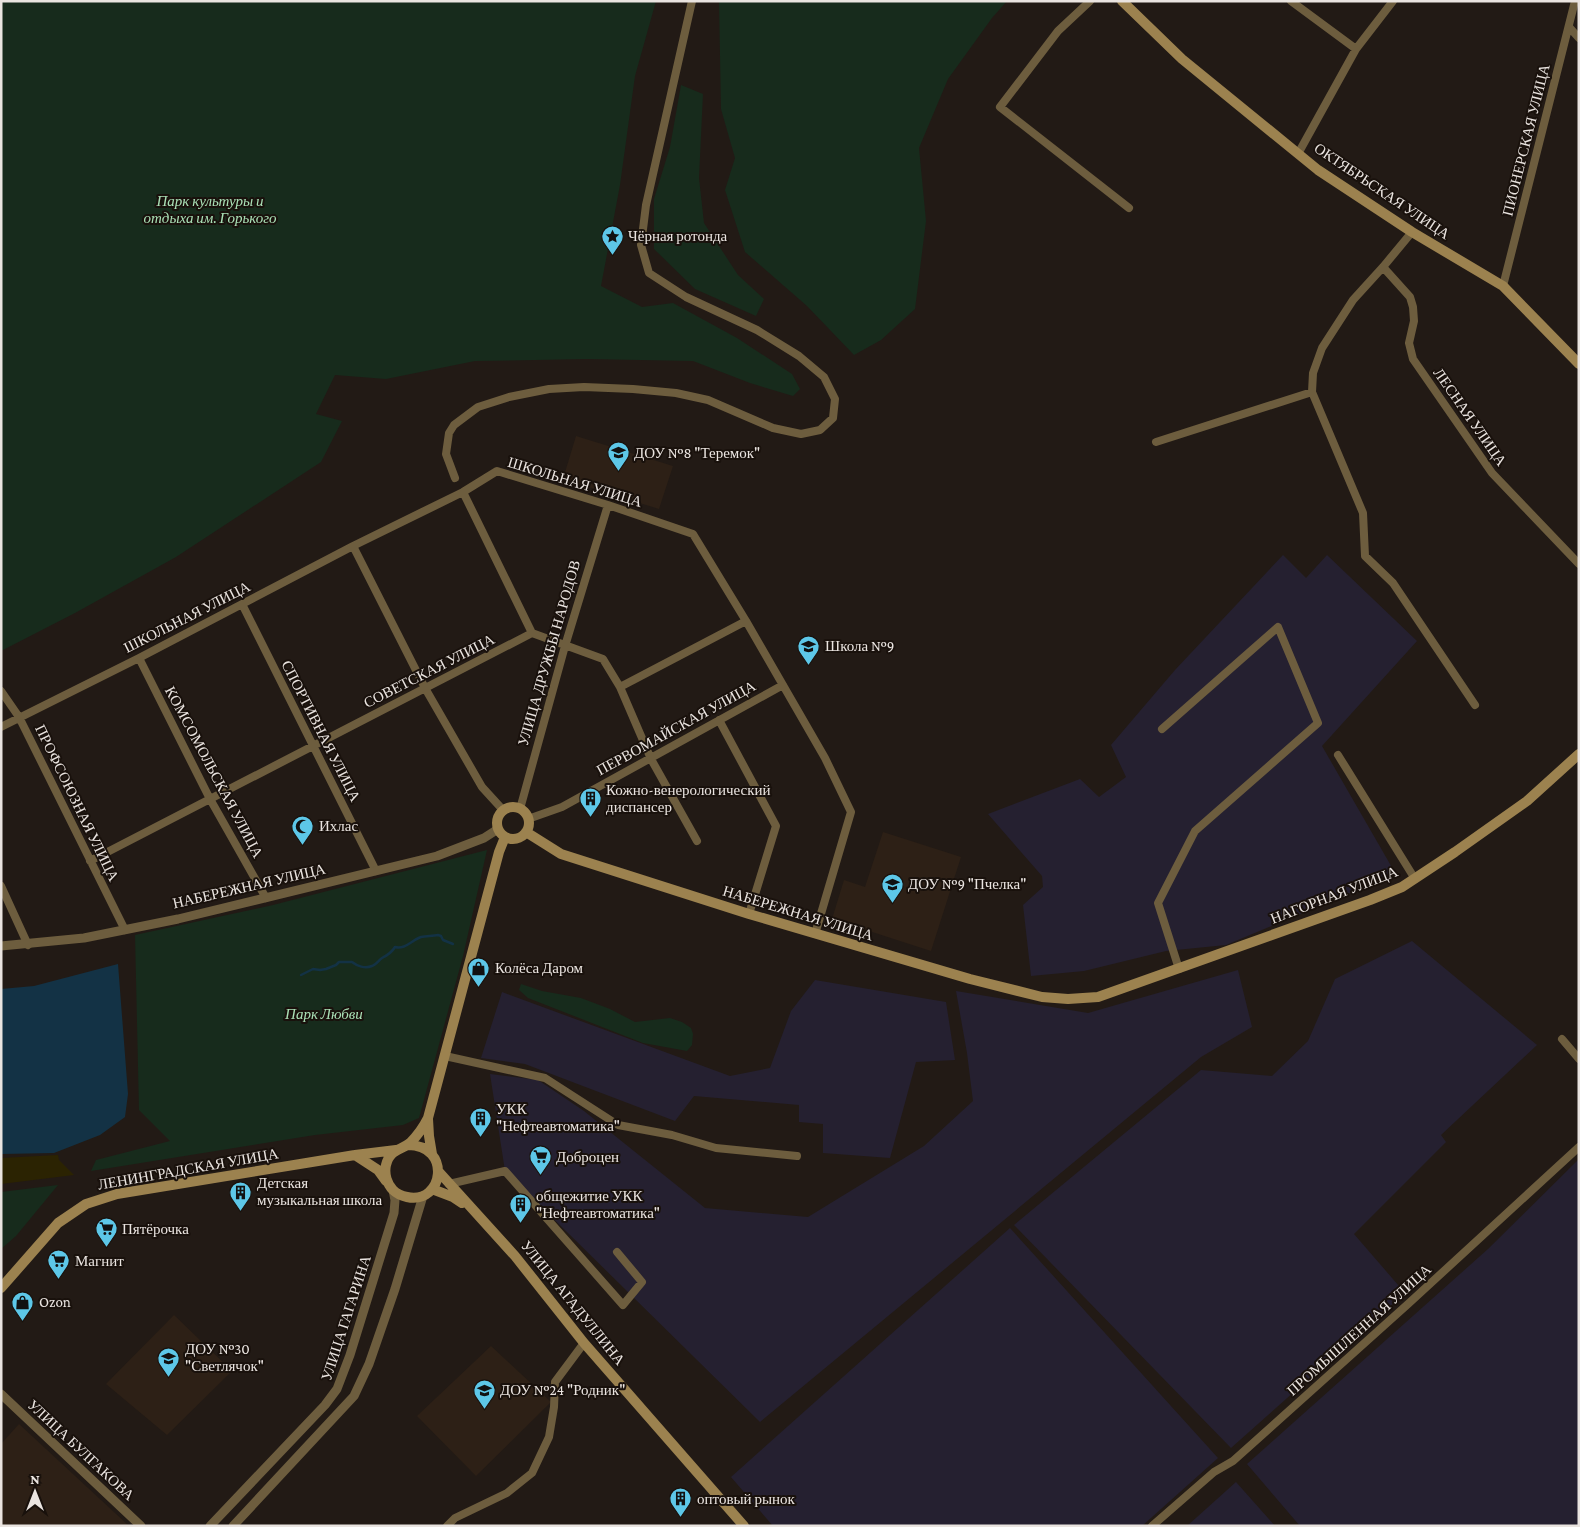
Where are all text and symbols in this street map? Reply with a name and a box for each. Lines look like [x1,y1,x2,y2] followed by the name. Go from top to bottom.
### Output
[1499,62,1553,218] street label: ПИОНЕРСКАЯ УЛИЦА
[1311,140,1453,242] street label: ОКТЯБРЬСКАЯ УЛИЦА
[143,193,277,226] park label: Парк культуры и отдыха им. Горького
[600,224,624,255] place icon: Чёрная ротонда
[628,228,728,244] place label: Чёрная ротонда
[1430,365,1510,469] street label: ЛЕСНАЯ УЛИЦА
[606,441,630,472] school or university icon: ДОУ №8 "Теремок"
[634,445,760,461] place label: ДОУ №8 "Теремок"
[506,454,644,510] street label: ШКОЛЬНАЯ УЛИЦА
[515,558,583,748] street label: УЛИЦА ДРУЖБЫ НАРОДОВ
[121,578,253,656] street label: ШКОЛЬНАЯ УЛИЦА
[361,631,497,711] street label: СОВЕТСКАЯ УЛИЦА
[797,634,821,665] school or university icon: Школа №9
[825,638,894,654] place label: Школа №9
[278,658,364,804] street label: СПОРТИВНАЯ УЛИЦА
[594,677,758,778] street label: ПЕРВОМАЙСКАЯ УЛИЦА
[162,684,266,861] street label: КОМСОМОЛЬСКАЯ УЛИЦА
[32,722,122,884] street label: ПРОФСОЮЗНАЯ УЛИЦА
[606,782,771,815] place label: Кожно-венерологический диспансер
[578,787,602,818] building icon: Кожно-венерологический диспансер
[291,814,315,845] mosque icon: Ихлас
[319,818,358,834] place label: Ихлас
[171,861,327,911] street label: НАБЕРЕЖНАЯ УЛИЦА
[1268,863,1400,927] street label: НАГОРНАЯ УЛИЦА
[880,872,904,903] school or university icon: ДОУ №9 "Пчелка"
[908,876,1026,892] place label: ДОУ №9 "Пчелка"
[721,882,875,944] street label: НАБЕРЕЖНАЯ УЛИЦА
[467,956,491,987] shop icon: Колёса Даром
[495,960,584,976] place label: Колёса Даром
[284,1006,363,1022] park label: Парк Любви
[496,1101,620,1134] place label: УКК "Нефтеавтоматика"
[468,1106,492,1137] building icon: УКК "Нефтеавтоматика"
[96,1145,280,1193] street label: ЛЕНИНГРАДСКАЯ УЛИЦА
[528,1145,552,1176] supermarket icon: Доброцен
[556,1149,619,1165] place label: Доброцен
[257,1175,382,1208] place label: Детская музыкальная школа
[229,1180,253,1211] building icon: Детская музыкальная школа
[536,1188,660,1221] place label: общежитие УКК "Нефтеавтоматика"
[508,1193,532,1224] building icon: общежитие УКК "Нефтеавтоматика"
[94,1217,118,1248] supermarket icon: Пятёрочка
[122,1221,189,1237] place label: Пятёрочка
[518,1238,628,1369] street label: УЛИЦА АГАДУЛЛИНА
[47,1249,71,1280] supermarket icon: Магнит
[75,1253,124,1269] place label: Магнит
[318,1253,374,1383] street label: УЛИЦА ГАГАРИНА
[1284,1261,1434,1399] street label: ПРОМЫШЛЕННАЯ УЛИЦА
[11,1290,35,1321] shop icon: Ozon
[39,1294,71,1310] place label: Ozon
[185,1341,264,1374] place label: ДОУ №30 "Светлячок"
[157,1346,181,1377] school or university icon: ДОУ №30 "Светлячок"
[472,1378,496,1409] school or university icon: ДОУ №24 "Родник"
[500,1382,625,1398] place label: ДОУ №24 "Родник"
[24,1396,138,1504] street label: УЛИЦА БУЛГАКОВА
[10,1467,60,1517] north arrow
[30,1471,40,1487] text: N
[669,1487,693,1518] building icon: оптовый рынок
[697,1491,795,1507] place label: оптовый рынок

